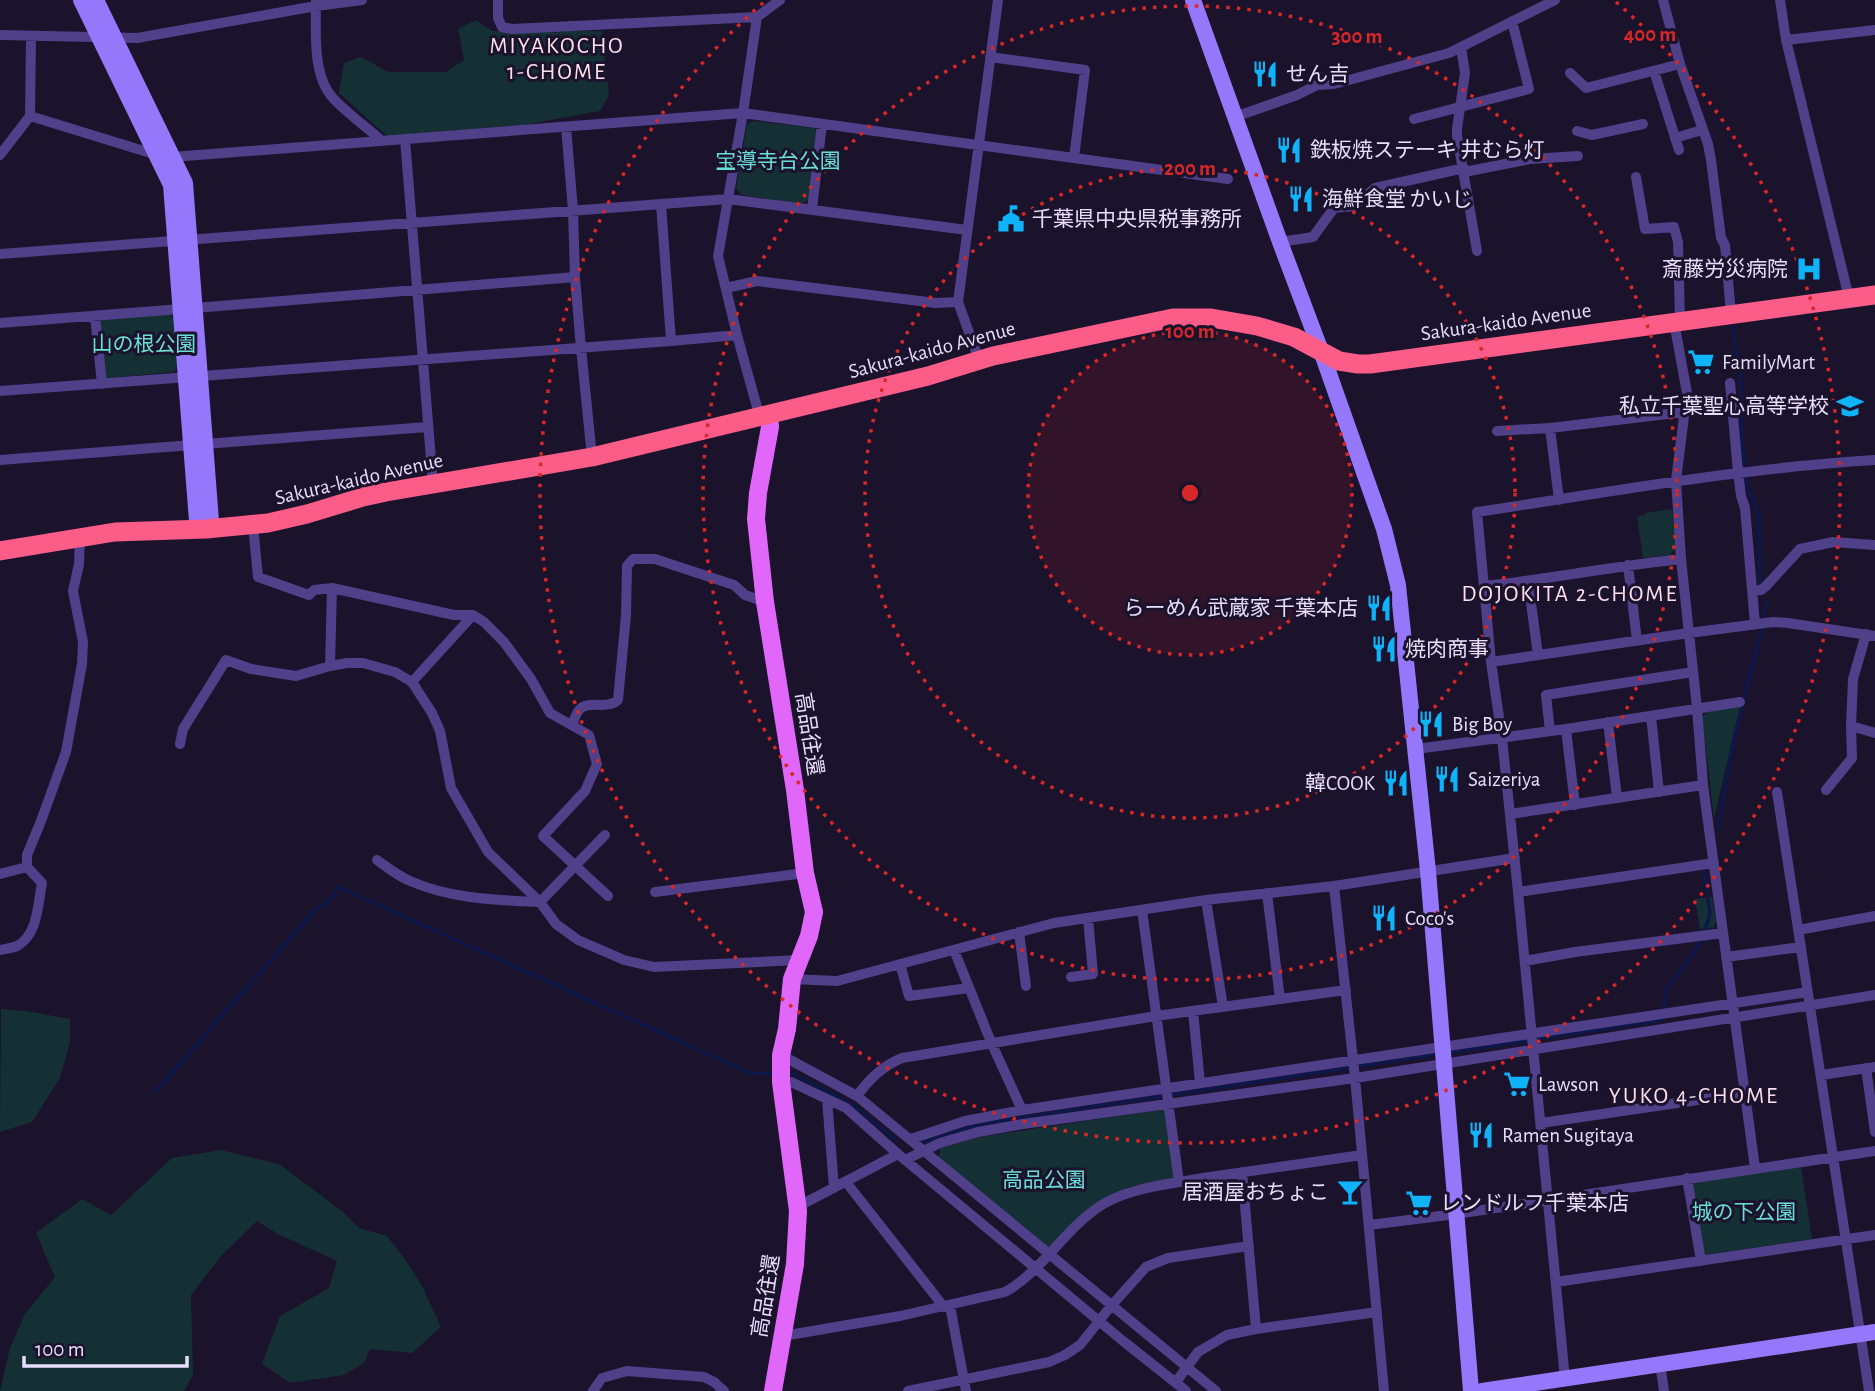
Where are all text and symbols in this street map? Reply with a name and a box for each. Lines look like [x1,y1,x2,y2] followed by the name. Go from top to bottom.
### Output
[1624,24,1676,45] text: 400 m
[1331,26,1383,47] text: 300 m
[489,35,625,84] district label: MIYAKOCHO 1-CHOME
[1250,59,1280,89] restaurant icon: せん吉
[1286,63,1349,85] place label: せん吉
[1274,135,1304,165] restaurant icon: 鉄板焼ステーキ 井むら灯
[1310,139,1544,161] place label: 鉄板焼ステーキ 井むら灯
[715,150,841,172] park label: 宝導寺台公園
[1164,158,1216,179] text: 200 m
[1286,184,1316,214] restaurant icon: 海鮮食堂 かいじ
[1322,188,1472,210] place label: 海鮮食堂 かいじ
[996,204,1026,234] public building icon: 千葉県中央県税事務所
[1032,208,1242,230] place label: 千葉県中央県税事務所
[1794,254,1824,284] hospital icon: 斎藤労災病院
[1662,258,1788,280] place label: 斎藤労災病院
[1419,300,1593,344] street label: Sakura-kaido Avenue
[846,318,1018,382] street label: Sakura-kaido Avenue
[1165,321,1215,342] text: 100 m
[92,333,197,355] park label: 山の根公園
[1686,347,1716,377] supermarket icon: FamilyMart
[1722,352,1815,373] place label: FamilyMart
[1835,391,1865,421] school or university icon: 私立千葉聖心高等学校
[1619,395,1829,417] place label: 私立千葉聖心高等学校
[273,449,445,509] street label: Sakura-kaido Avenue
[1178,481,1202,505] centre of rings
[1462,583,1679,606] district label: DOJOKITA 2-CHOME
[1364,593,1394,623] restaurant icon: らーめん武蔵家 千葉本店
[1124,597,1358,619] place label: らーめん武蔵家 千葉本店
[1369,634,1399,664] restaurant icon: 焼肉商事
[1405,638,1489,660] place label: 焼肉商事
[792,691,827,777] street label: 高品往還
[1416,709,1446,739] restaurant icon: Big Boy
[1452,714,1512,735] place label: Big Boy
[1432,764,1462,794] restaurant icon: Saizeriya
[1381,768,1411,798] restaurant icon: 韓COOK
[1468,769,1541,790] place label: Saizeriya
[1305,772,1376,794] place label: 韓COOK
[1369,903,1399,933] restaurant icon: Coco's
[1405,908,1454,929] place label: Coco's
[1502,1069,1532,1099] supermarket icon: Lawson
[1538,1074,1599,1095] place label: Lawson
[1609,1085,1779,1108] district label: YUKO 4-CHOME
[1466,1120,1496,1150] restaurant icon: Ramen Sugitaya
[1502,1125,1634,1146] place label: Ramen Sugitaya
[1002,1169,1086,1191] park label: 高品公園
[1335,1177,1365,1207] bar icon: 居酒屋おちょこ
[1182,1181,1329,1203] place label: 居酒屋おちょこ
[1404,1188,1434,1218] supermarket icon: レンドルフ千葉本店
[1440,1192,1629,1214] place label: レンドルフ千葉本店
[1692,1201,1797,1223] park label: 城の下公園
[748,1253,783,1339] street label: 高品往還
[24,1324,187,1368] scale bar
[35,1339,85,1360] text: 100 m

